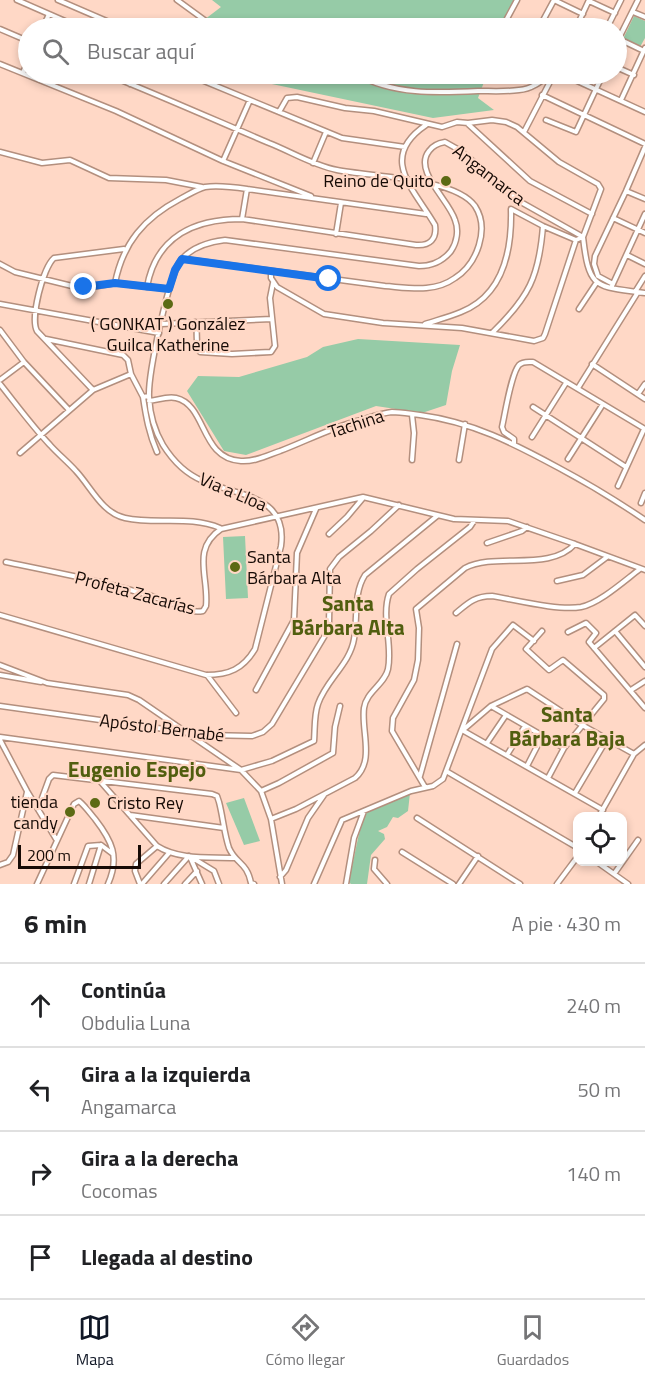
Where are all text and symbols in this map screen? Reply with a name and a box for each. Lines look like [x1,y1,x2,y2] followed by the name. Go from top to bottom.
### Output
[18,18,627,84] search box
[87,34,195,68] text: Buscar aquí
[39,35,72,68] icon: search
[447,138,531,212] street label: Angamarca
[323,167,434,194] place label: Reino de Quito
[439,174,453,188] marker: Reino de Quito
[315,265,341,291] route start
[70,273,96,299] route end
[161,297,175,311] marker: ( GONKAT ) González Guilca Katherine
[90,310,246,358] place label: ( GONKAT ) González Guilca Katherine
[325,402,387,445] street label: Tachina
[195,465,271,518] street label: Via a Lloa
[247,543,341,591] place label: Santa Bárbara Alta
[228,560,242,574] marker: Santa Bárbara Alta
[72,564,198,622] street label: Profeta Zacarías
[291,587,405,643] district label: Santa Bárbara Alta
[509,698,625,754] district label: Santa Bárbara Baja
[98,706,226,749] street label: Apóstol Bernabé
[68,753,206,785] district label: Eugenio Espejo
[10,788,58,836] place label: tienda candy
[107,789,184,816] place label: Cristo Rey
[88,796,102,810] marker: Cristo Rey
[63,805,77,819] marker: tienda candy
[573,812,627,866] map controls
[573,812,627,866] button: locate
[18,842,141,870] scale bar
[27,843,71,867] text: 200 m
[24,904,87,943] text: 6 min
[512,908,621,939] text: A pie · 430 m
[81,973,166,1007] text: Continúa
[24,989,57,1022] icon: ahead
[566,990,621,1021] text: 240 m
[81,1007,190,1038] text: Obdulia Luna
[81,1057,251,1091] text: Gira a la izquierda
[24,1073,57,1106] icon: left
[577,1074,621,1105] text: 50 m
[81,1091,176,1122] text: Angamarca
[81,1141,238,1175] text: Gira a la derecha
[24,1157,57,1190] icon: right
[566,1158,621,1189] text: 140 m
[81,1175,157,1206] text: Cocomas
[81,1240,253,1274] text: Llegada al destino
[24,1241,57,1274] icon: arrive
[76,1311,114,1371] tab: Mapa
[265,1311,345,1371] tab: Cómo llegar
[497,1311,569,1371] tab: Guardados

